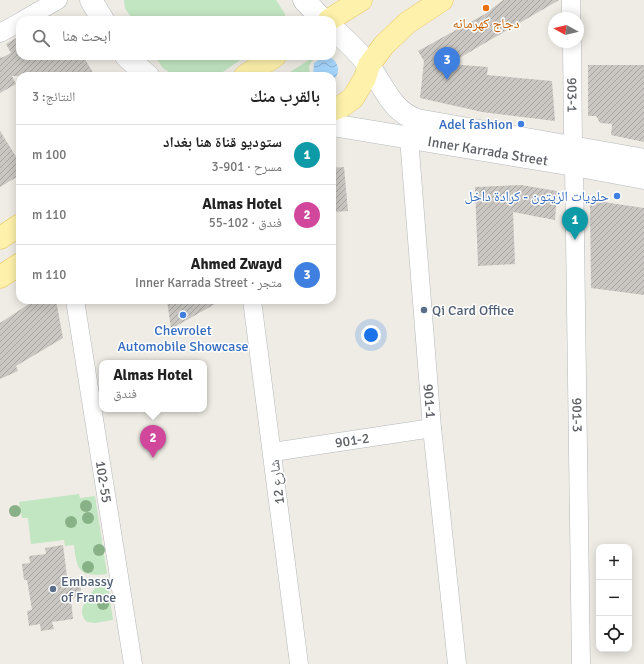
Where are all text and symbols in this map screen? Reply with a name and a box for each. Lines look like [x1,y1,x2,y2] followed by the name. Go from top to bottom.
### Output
[481,3,491,13] marker: دجاج كهرمانه
[548,12,584,48] north arrow
[452,15,520,33] place label: دجاج كهرمانه
[16,16,336,60] search box
[30,27,52,49] icon: search
[62,27,111,45] text: ابحث هنا
[434,47,460,80] pin: 3
[564,77,581,113] street label: 903-1
[250,86,320,107] text: بالقرب منك
[32,89,75,105] text: النتائج: 3
[439,116,513,133] place label: Adel fashion
[516,119,526,129] marker: Adel fashion
[427,132,549,169] street label: Inner Karrada Street
[163,133,282,151] text: ستوديو قناة هنا بغداد
[32,147,66,163] text: 100 m
[303,147,311,163] text: 1
[212,159,282,175] text: مسرح · 901-3
[465,188,609,205] place label: حلويات الزيتون - كرادة داخل
[612,191,622,201] marker: حلويات الزيتون - كرادة داخل
[202,195,282,213] text: Almas Hotel
[32,207,66,223] text: 110 m
[303,207,311,223] text: 2
[562,207,588,240] pin: 1
[209,215,282,231] text: فندق · 102-55
[191,255,282,273] text: Ahmed Zwayd
[32,267,66,283] text: 110 m
[303,267,311,283] text: 3
[135,275,282,291] text: متجر · Inner Karrada Street
[432,302,514,319] place label: Qi Card Office
[419,305,429,315] marker: Qi Card Office
[178,310,188,320] marker: Chevrolet Automobile Showcase
[117,322,249,355] place label: Chevrolet Automobile Showcase
[361,325,381,345] your location
[99,360,207,412] popup
[113,366,193,384] text: Almas Hotel
[420,383,440,419] street label: 901-1
[113,386,137,402] text: فندق
[569,398,586,432] street label: 901-3
[140,425,166,458] pin: 2
[334,429,370,451] street label: 901-2
[92,459,116,504] street label: 102-55
[266,459,289,505] street label: شارع 12
[596,544,632,652] map controls
[596,544,632,580] button: +
[61,573,116,606] place label: Embassy of France
[596,580,632,616] button: −
[48,584,58,594] marker: Embassy of France
[596,616,632,652] button: locate

